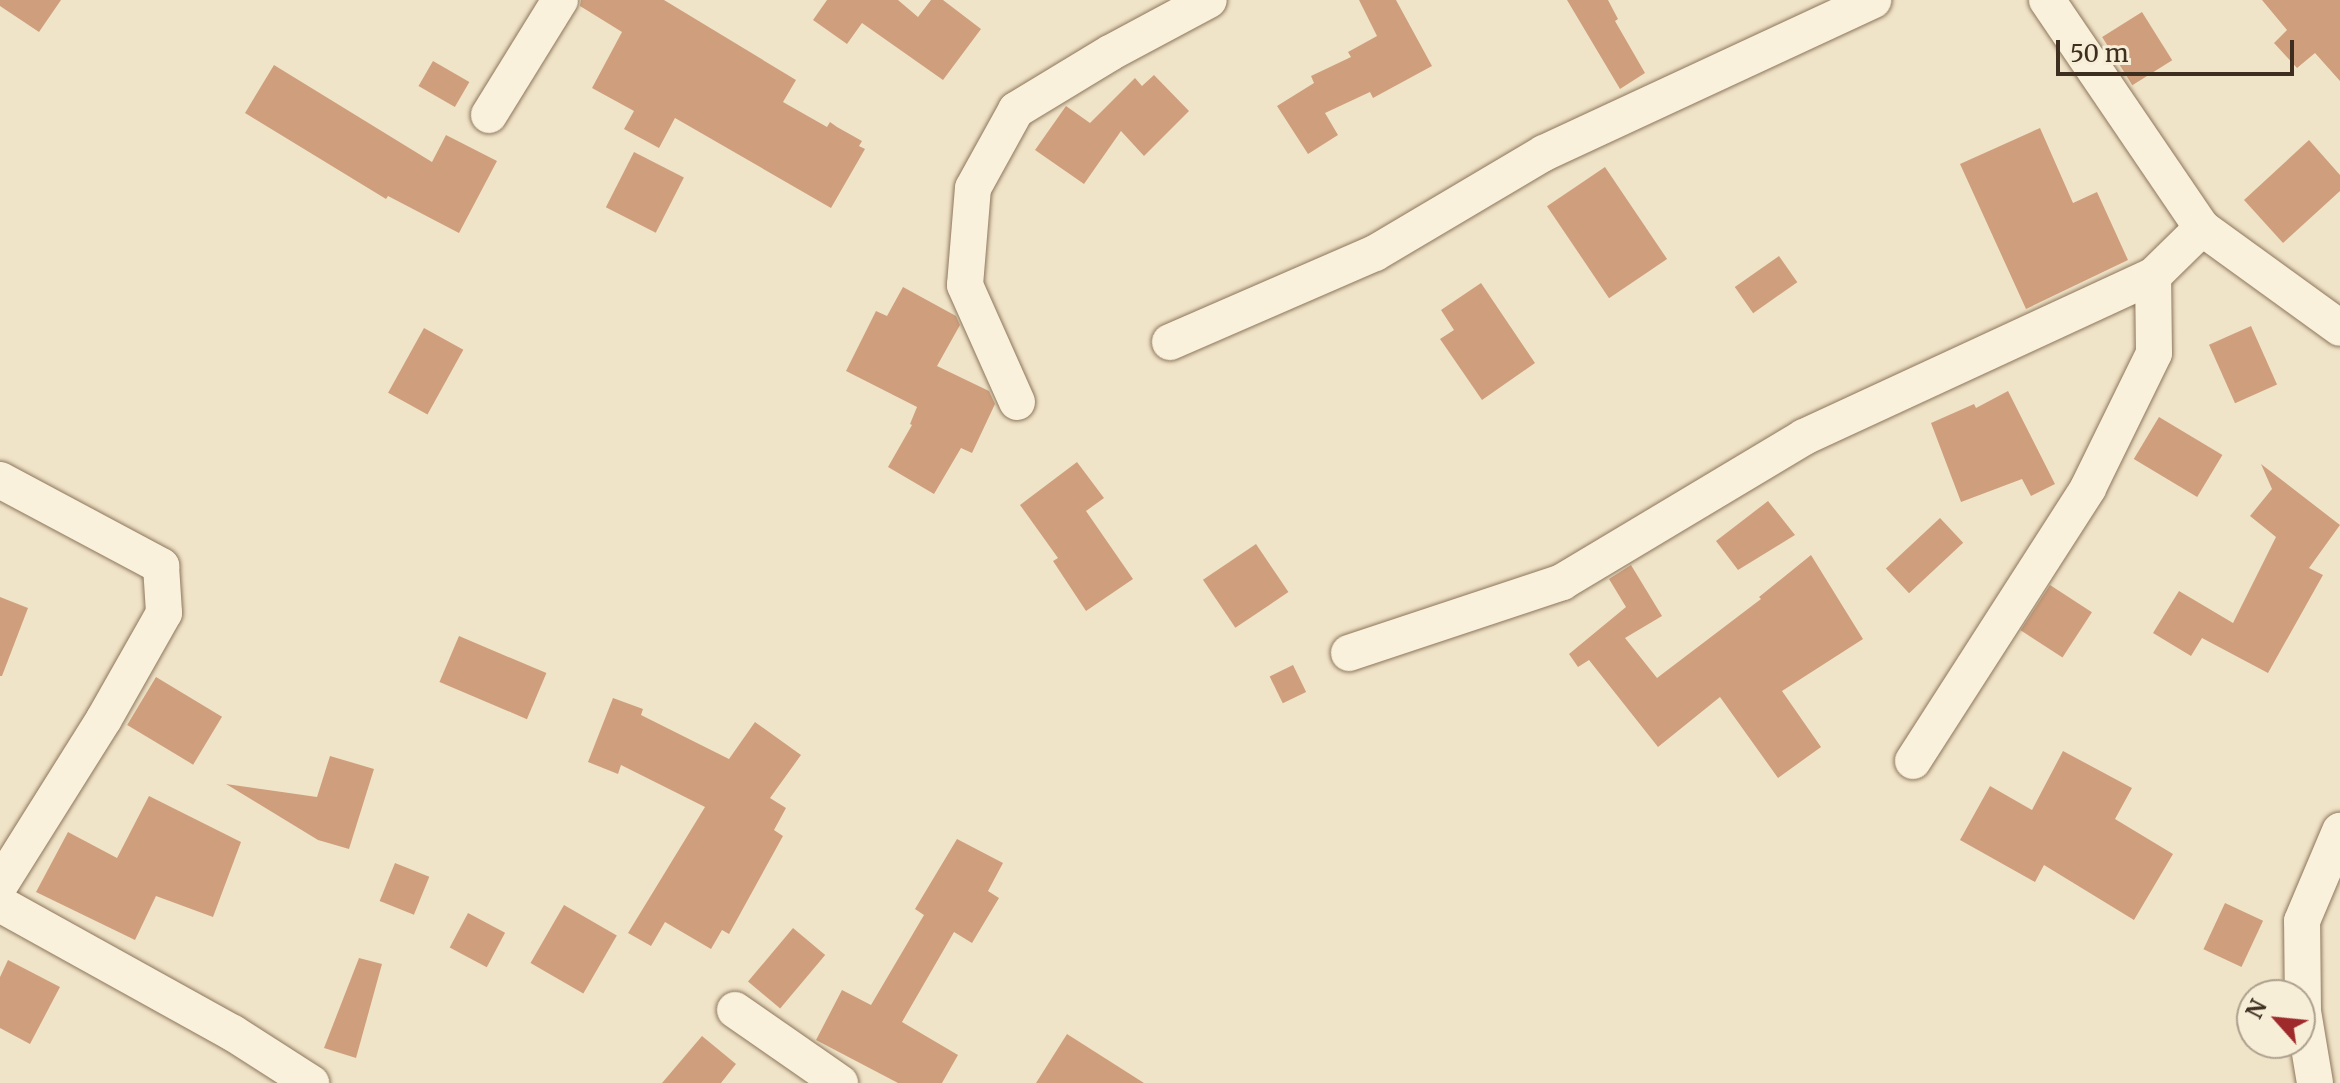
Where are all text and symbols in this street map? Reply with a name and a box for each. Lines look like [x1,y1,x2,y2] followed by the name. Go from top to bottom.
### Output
[2060,24,2298,74] scale bar
[2070,38,2129,69] text: 50 m
[2236,979,2316,1059] north arrow
[2240,995,2273,1023] text: N

